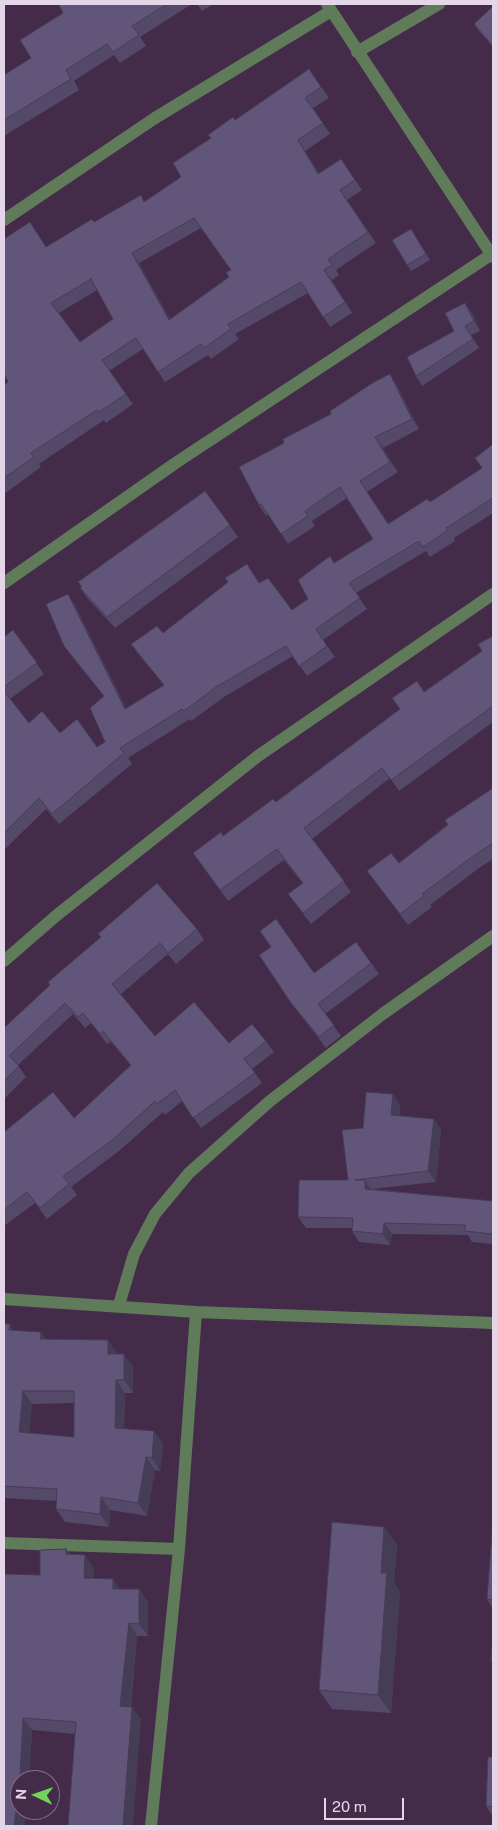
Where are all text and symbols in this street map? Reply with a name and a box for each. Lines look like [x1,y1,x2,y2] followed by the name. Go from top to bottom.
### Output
[10,1770,60,1820] north arrow
[13,1788,29,1800] text: N
[327,1788,407,1820] scale bar
[332,1798,367,1815] text: 20 m

